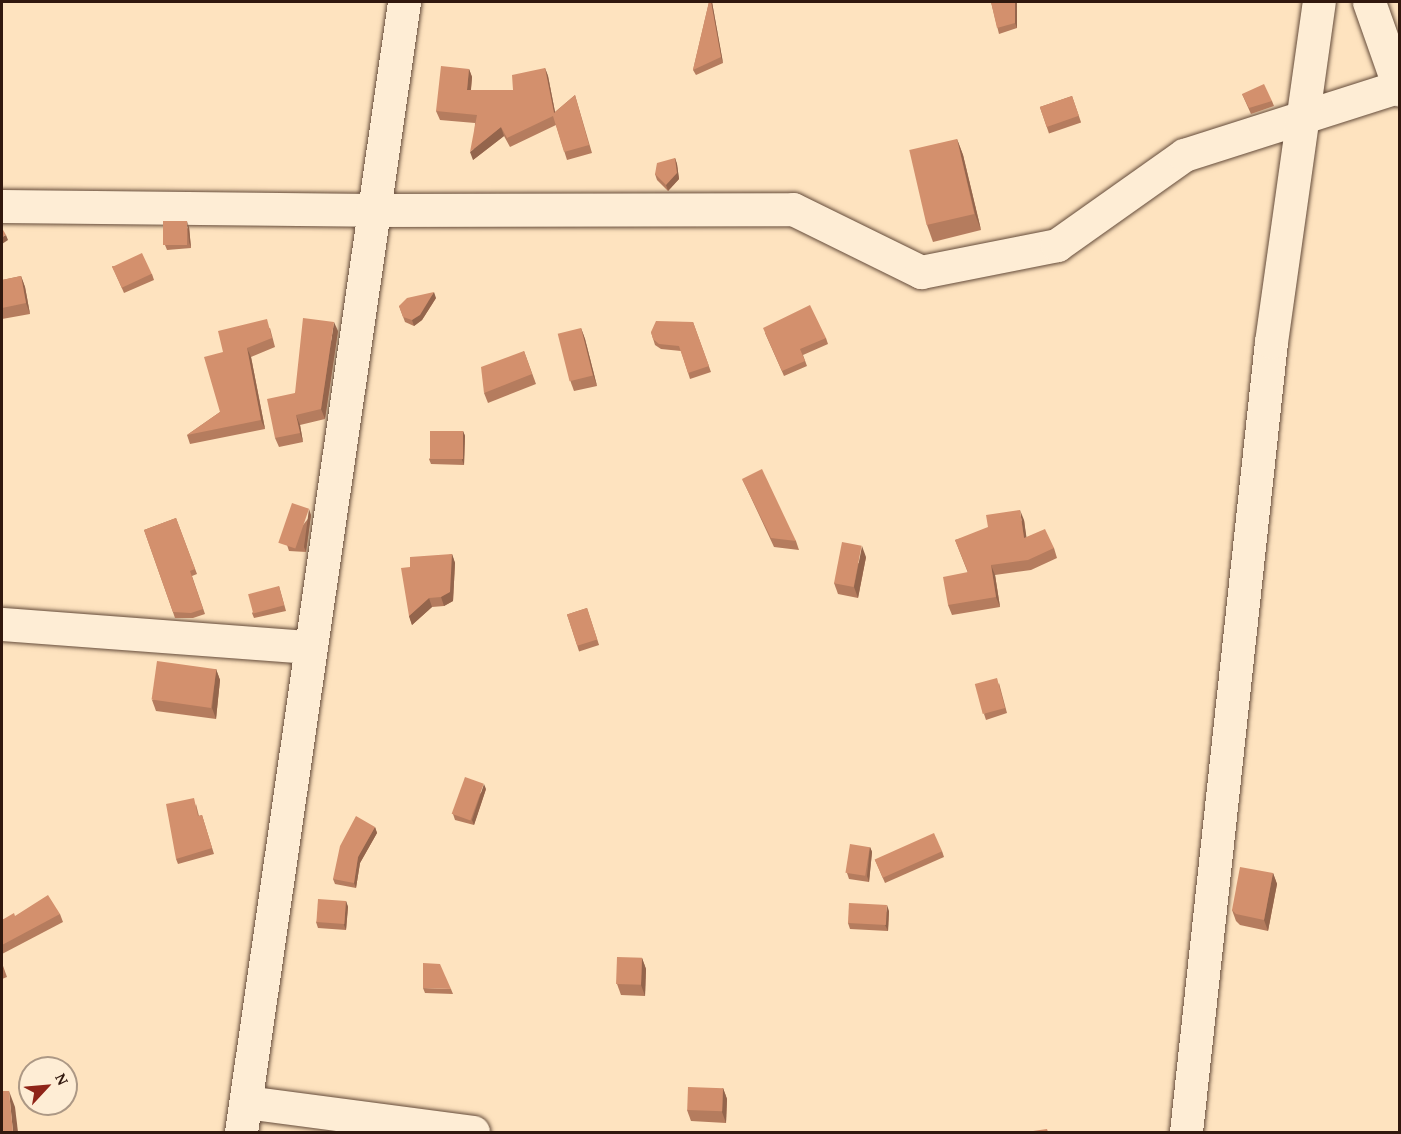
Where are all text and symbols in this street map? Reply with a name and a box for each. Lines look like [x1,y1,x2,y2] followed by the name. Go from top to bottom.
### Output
[18,1056,78,1116] north arrow
[49,1069,76,1089] text: N

